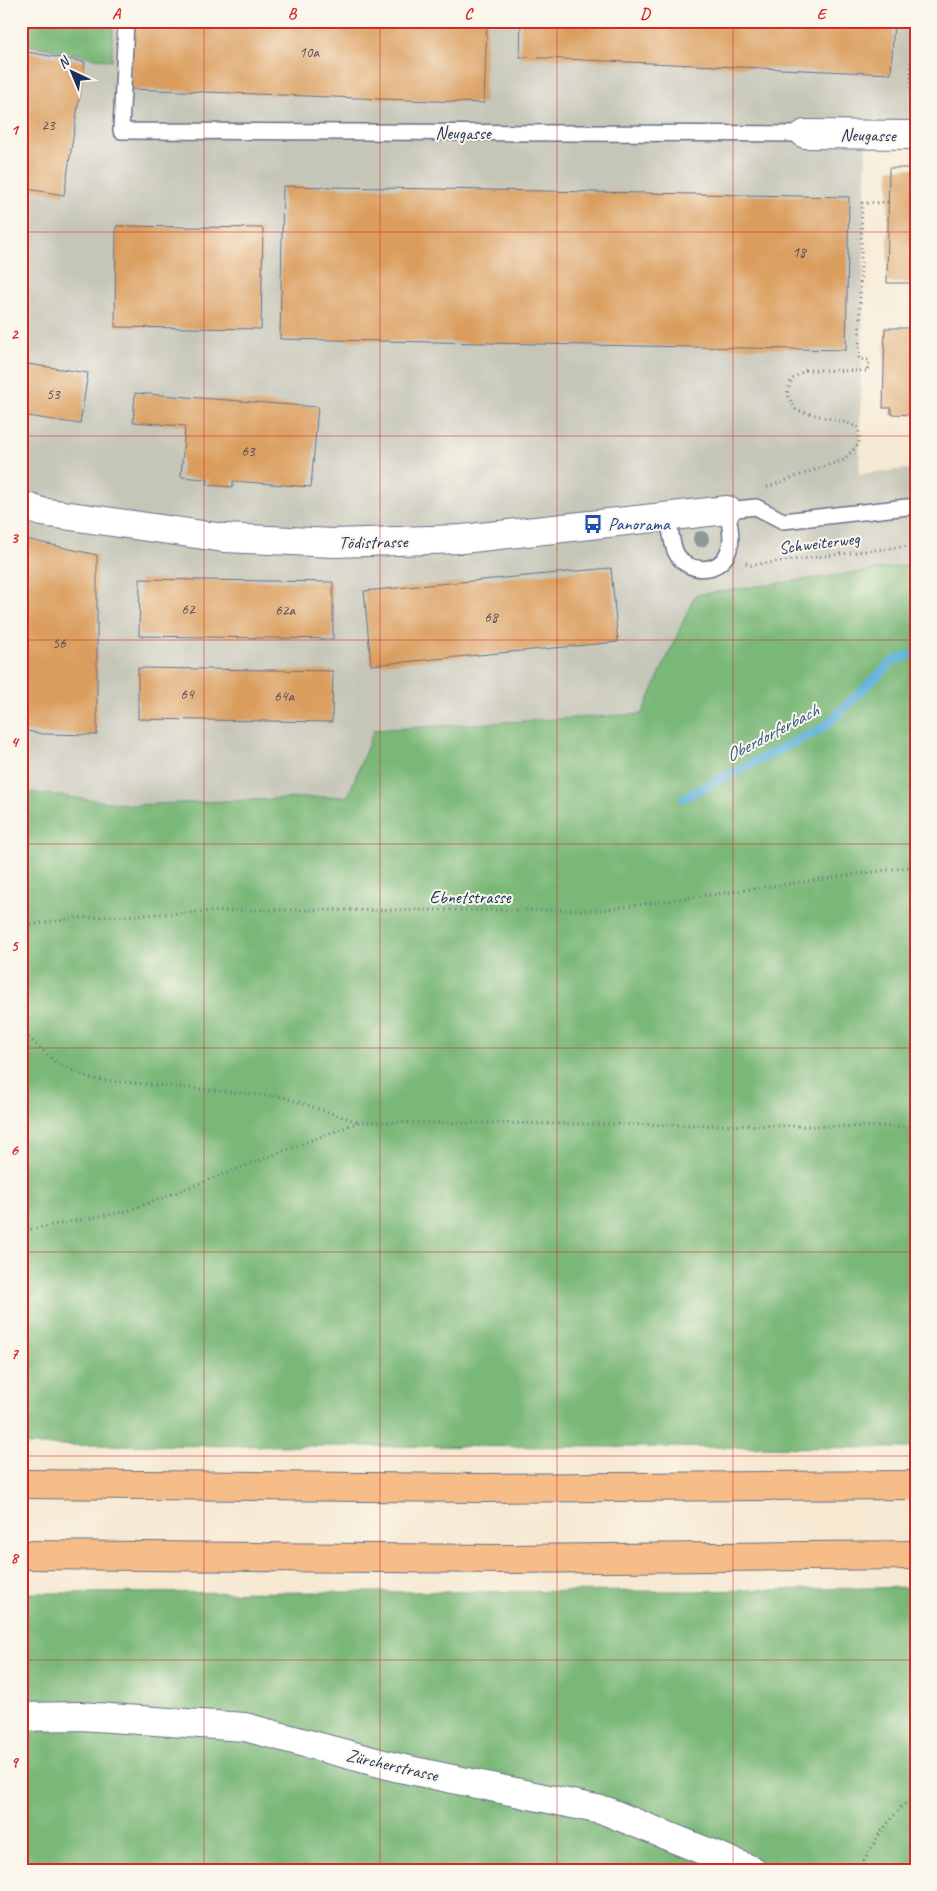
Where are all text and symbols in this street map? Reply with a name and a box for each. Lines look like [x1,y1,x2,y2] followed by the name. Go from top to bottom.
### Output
[112,4,122,24] text: A
[288,4,298,24] text: B
[464,4,474,24] text: C
[640,4,651,24] text: D
[817,4,828,24] text: E
[299,43,320,62] house number: 10a
[48,48,98,98] north arrow
[54,52,74,72] text: N
[41,116,56,135] house number: 23
[10,120,19,140] text: 1
[435,122,492,144] street label: Neugasse
[840,124,897,147] street label: Neugasse
[792,243,807,262] house number: 18
[10,324,19,344] text: 2
[46,385,61,404] house number: 53
[241,442,256,461] house number: 63
[582,513,604,535] bus stop icon: Panorama
[608,513,671,535] place label: Panorama
[777,527,862,559] street label: Schweiterweg
[10,528,19,548] text: 3
[338,530,409,554] street label: Tödistrasse
[181,600,196,619] house number: 62
[275,601,296,620] house number: 62a
[484,608,499,627] house number: 68
[52,634,67,653] house number: 56
[180,685,195,704] house number: 64
[274,687,295,706] house number: 64a
[721,698,824,768] water label: Oberdorferbach
[10,732,19,752] text: 4
[429,886,512,908] street label: Ebnetstrasse
[11,936,20,956] text: 5
[10,1140,19,1160] text: 6
[10,1344,19,1364] text: 7
[10,1548,19,1568] text: 8
[344,1744,441,1786] street label: Zürcherstrasse
[10,1752,19,1772] text: 9

